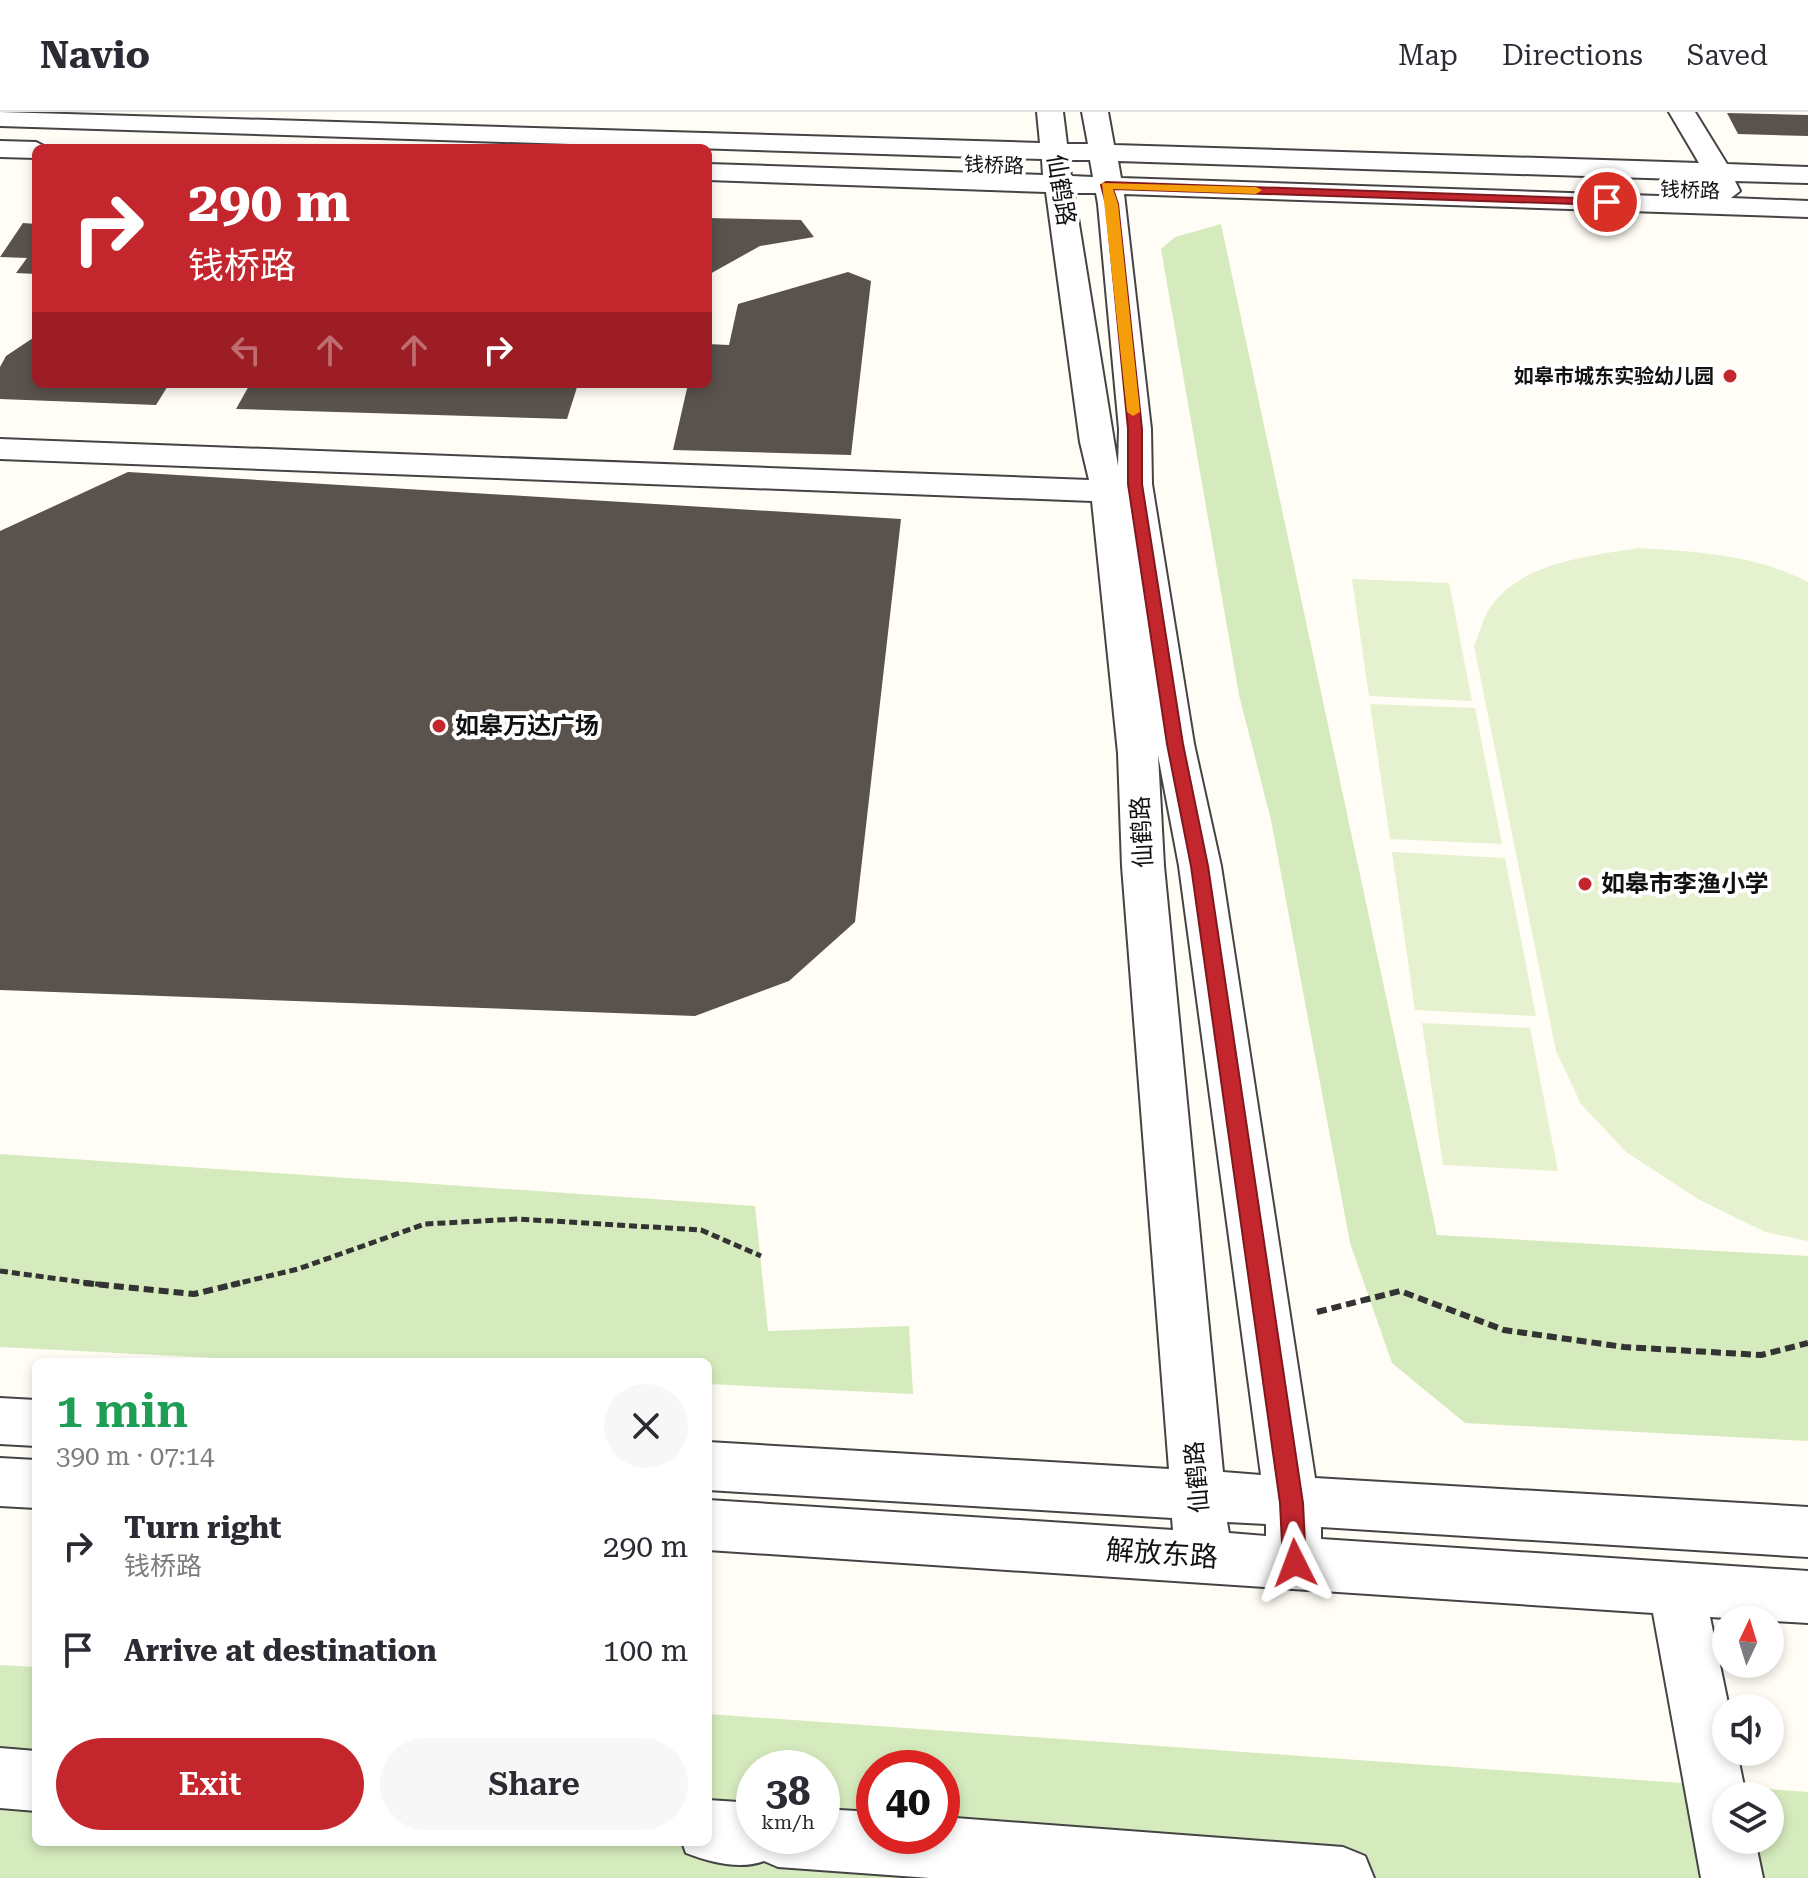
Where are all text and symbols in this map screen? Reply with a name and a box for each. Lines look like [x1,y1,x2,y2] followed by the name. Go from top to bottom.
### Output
[40,33,150,77] text: Navio
[1398,39,1458,72] text: Map
[1502,39,1643,72] text: Directions
[1687,39,1768,72] text: Saved
[964,152,1024,178] street label: 钱桥路
[1042,152,1080,228] street label: 仙鹤路
[1573,168,1641,236] pin
[188,169,350,235] text: 290 m
[56,176,160,280] icon: right
[1660,177,1720,203] street label: 钱桥路
[1585,180,1629,224] icon: arrive
[188,245,296,287] text: 钱桥路
[224,328,268,372] icon: left
[308,328,352,372] icon: ahead
[392,328,436,372] icon: ahead
[476,328,520,372] icon: right
[1514,364,1714,388] place label: 如皋市城东实验幼儿园
[1721,367,1739,385] marker: 如皋市城东实验幼儿园
[455,712,599,740] place label: 如皋万达广场
[430,717,448,735] marker: 如皋万达广场
[1126,795,1158,869] street label: 仙鹤路
[1601,870,1769,898] place label: 如皋市李渔小学
[1576,875,1594,893] marker: 如皋市李渔小学
[56,1383,188,1439] text: 1 min
[604,1384,688,1468] button: close
[1180,1440,1214,1514] street label: 仙鹤路
[56,1441,215,1471] text: 390 m · 07:14
[124,1510,281,1545] text: Turn right
[1253,1521,1337,1605] position arrow
[56,1524,100,1568] icon: right
[603,1529,688,1564] text: 290 m
[1105,1533,1219,1574] street label: 解放东路
[124,1551,202,1581] text: 钱桥路
[1712,1606,1784,1678] north arrow
[1712,1606,1784,1854] map controls
[56,1628,100,1672] icon: arrive
[124,1633,437,1668] text: Arrive at destination
[603,1633,688,1668] text: 100 m
[1712,1694,1784,1766] button: sound
[56,1738,364,1830] button: Exit
[380,1738,688,1830] button: Share
[856,1750,960,1854] speed limit sign: 40
[766,1768,810,1815] text: 38
[1712,1782,1784,1854] button: layers
[761,1810,815,1834] text: km/h

